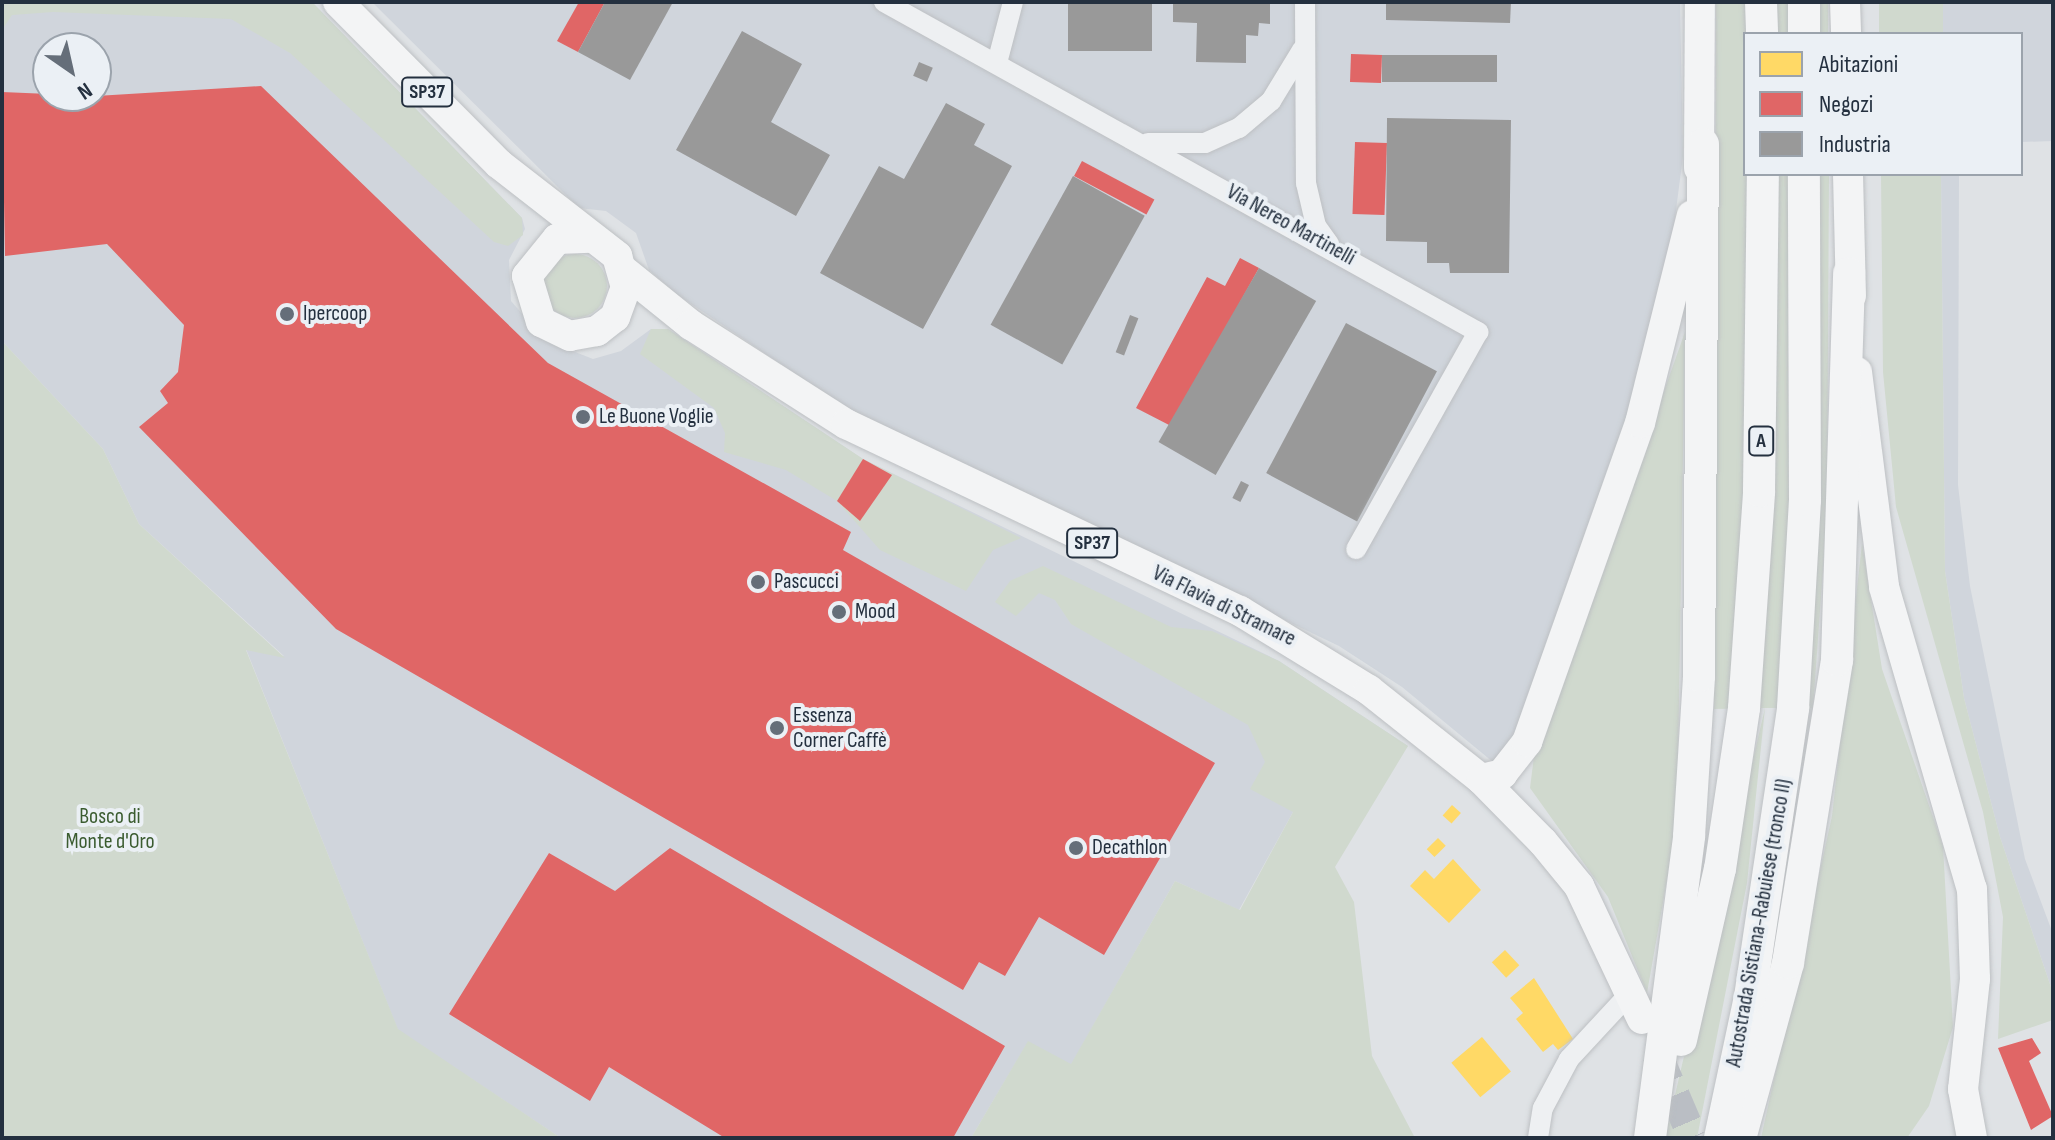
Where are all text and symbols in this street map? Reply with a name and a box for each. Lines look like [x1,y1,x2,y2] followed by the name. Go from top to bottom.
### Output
[32,32,112,112] north arrow
[1743,32,2023,176] legend
[1819,50,1898,79] text: Abitazioni
[72,76,97,105] text: N
[401,76,453,108] road number: SP37
[1819,90,1873,119] text: Negozi
[1819,130,1891,159] text: Industria
[1222,179,1360,271] street label: Via Nereo Martinelli
[303,301,367,327] place label: Ipercoop
[278,305,296,323] marker: Ipercoop
[599,404,714,430] place label: Le Buone Voglie
[574,408,592,426] marker: Le Buone Voglie
[1747,425,1775,457] road number: A
[1066,527,1118,559] road number: SP37
[1148,560,1300,652] street label: Via Flavia di Stramare
[774,569,839,595] place label: Pascucci
[749,573,767,591] marker: Pascucci
[855,599,896,625] place label: Mood
[830,603,848,621] marker: Mood
[793,702,887,754] place label: Essenza Corner Caffè
[768,719,786,737] marker: Essenza Corner Caffè
[1721,777,1797,1069] street label: Autostrada Sistiana-Rabuiese (tronco II)
[65,803,155,854] park label: Bosco di Monte d'Oro
[1092,835,1167,861] place label: Decathlon
[1067,839,1085,857] marker: Decathlon

